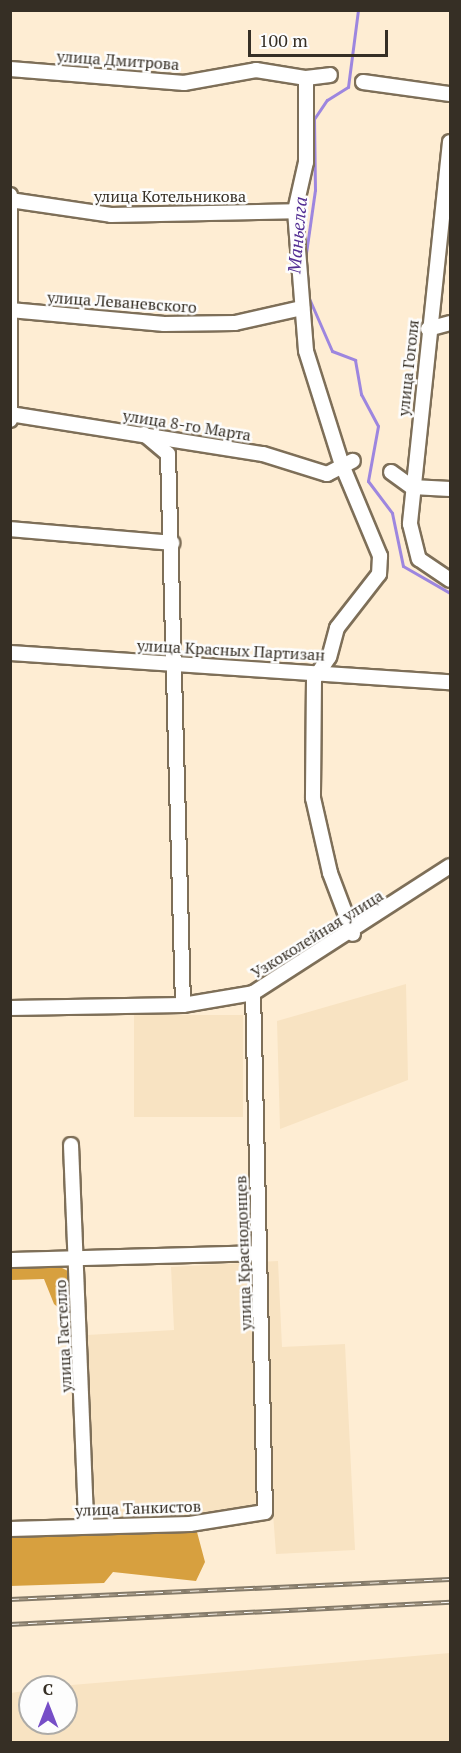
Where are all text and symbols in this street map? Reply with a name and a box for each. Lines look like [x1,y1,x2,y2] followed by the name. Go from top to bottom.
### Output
[251,18,390,56] scale bar
[259,28,308,52] text: 100 m
[56,46,180,74] street label: улица Дмитрова
[94,186,246,206] street label: улица Котельникова
[283,196,311,274] water label: Маньелга
[47,287,197,317] street label: улица Леваневского
[393,319,423,417] street label: улица Гоголя
[121,405,253,445] street label: улица 8-го Марта
[136,635,326,665] street label: улица Красных Партизан
[247,886,387,982] street label: Узкоколейная улица
[231,1175,255,1331] street label: улица Краснодонцев
[50,1279,76,1393] street label: улица Гастелло
[75,1496,201,1520] street label: улица Танкистов
[18,1675,78,1735] north arrow
[43,1678,53,1700] text: С

